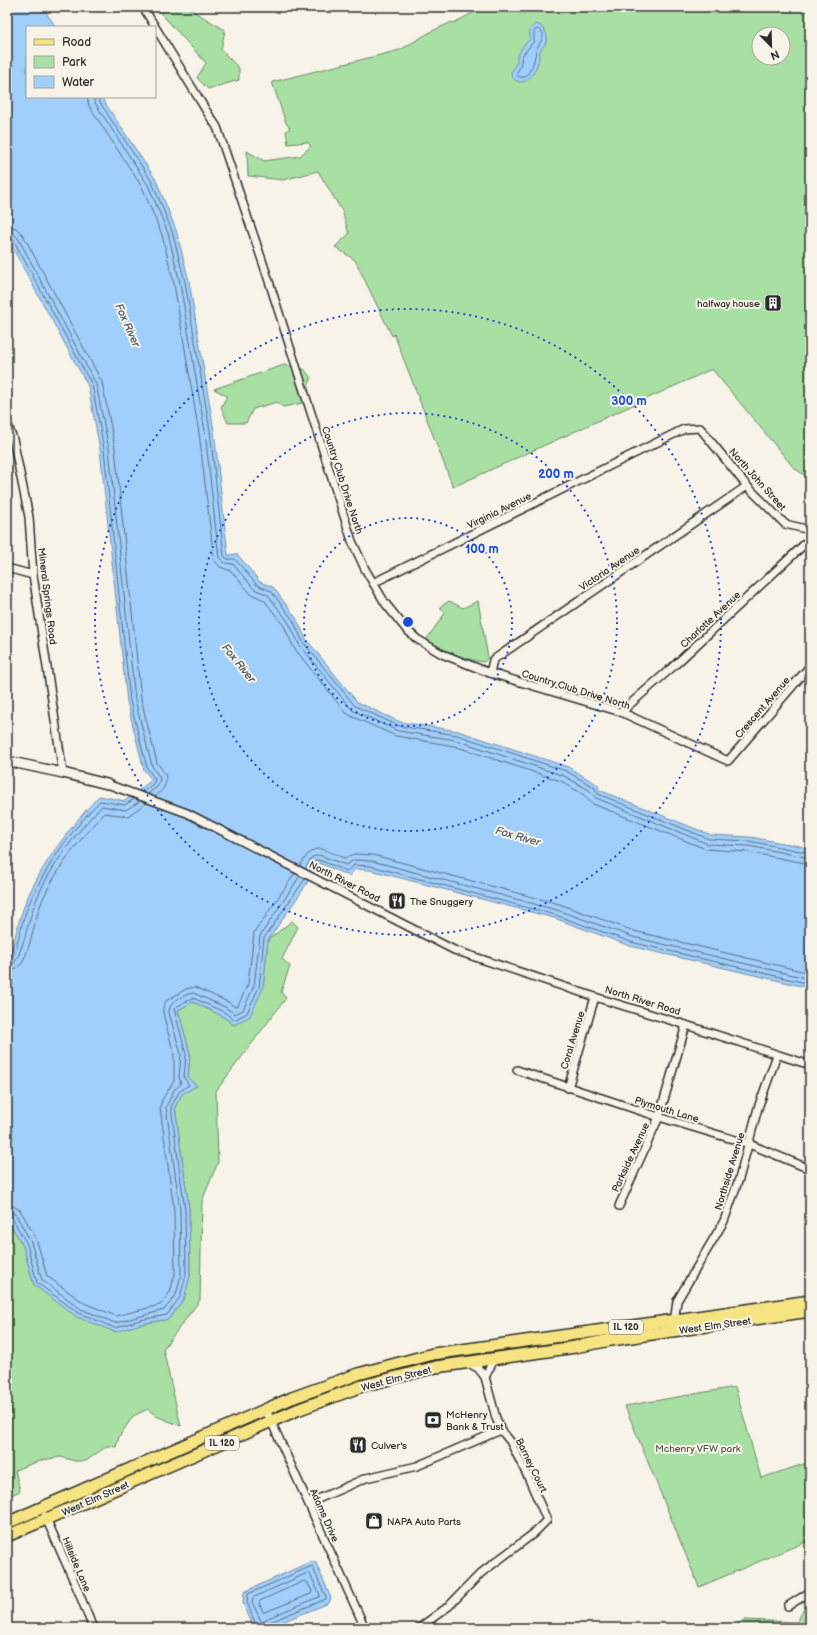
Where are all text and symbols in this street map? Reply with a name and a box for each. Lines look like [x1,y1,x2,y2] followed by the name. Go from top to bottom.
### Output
[26,26,156,98] legend
[751,26,791,66] north arrow
[62,35,91,50] text: Road
[768,47,781,62] text: N
[62,55,86,70] text: Park
[62,75,94,90] text: Water
[763,293,783,313] building icon: halfway house
[697,298,760,310] place label: halfway house
[112,301,143,350] water label: Fox River
[611,394,647,409] text: 300 m
[319,425,365,536] street label: Country Club Drive North
[726,446,788,513] street label: North John Street
[538,467,574,482] text: 200 m
[465,490,534,532] street label: Virginia Avenue
[465,542,499,557] text: 100 m
[577,544,642,593] street label: Victoria Avenue
[35,547,59,645] street label: Mineral Springs Road
[678,589,743,651] street label: Charlotte Avenue
[401,615,415,629] centre of rings
[219,641,259,686] water label: Fox River
[520,668,632,712] street label: Country Club Drive North
[733,674,793,741] street label: Crescent Avenue
[494,824,543,849] water label: Fox River
[307,859,382,905] street label: North River Road
[387,891,407,911] restaurant icon: The Snuggery
[410,896,474,908] place label: The Snuggery
[603,984,682,1018] street label: North River Road
[558,1010,588,1071] street label: Coral Avenue
[633,1095,700,1125] street label: Plymouth Lane
[610,1121,652,1194] street label: Parkside Avenue
[712,1131,748,1212] street label: Northside Avenue
[679,1315,752,1337] street label: West Elm Street
[609,1320,643,1334] road number: IL 120
[360,1364,433,1394] street label: West Elm Street
[446,1409,504,1433] place label: McHenry Bank & Trust
[423,1410,443,1430] bank icon: McHenry Bank & Trust
[348,1435,368,1455] restaurant icon: Culver's
[205,1436,239,1450] road number: IL 120
[513,1436,549,1495] street label: Barney Court
[371,1440,407,1452] place label: Culver's
[655,1443,741,1455] park label: Mchenry VFW park
[60,1479,131,1519] street label: West Elm Street
[307,1487,341,1544] street label: Adams Drive
[364,1511,384,1531] shop icon: NAPA Auto Parts
[387,1516,461,1528] place label: NAPA Auto Parts
[59,1535,93,1594] street label: Hillside Lane

